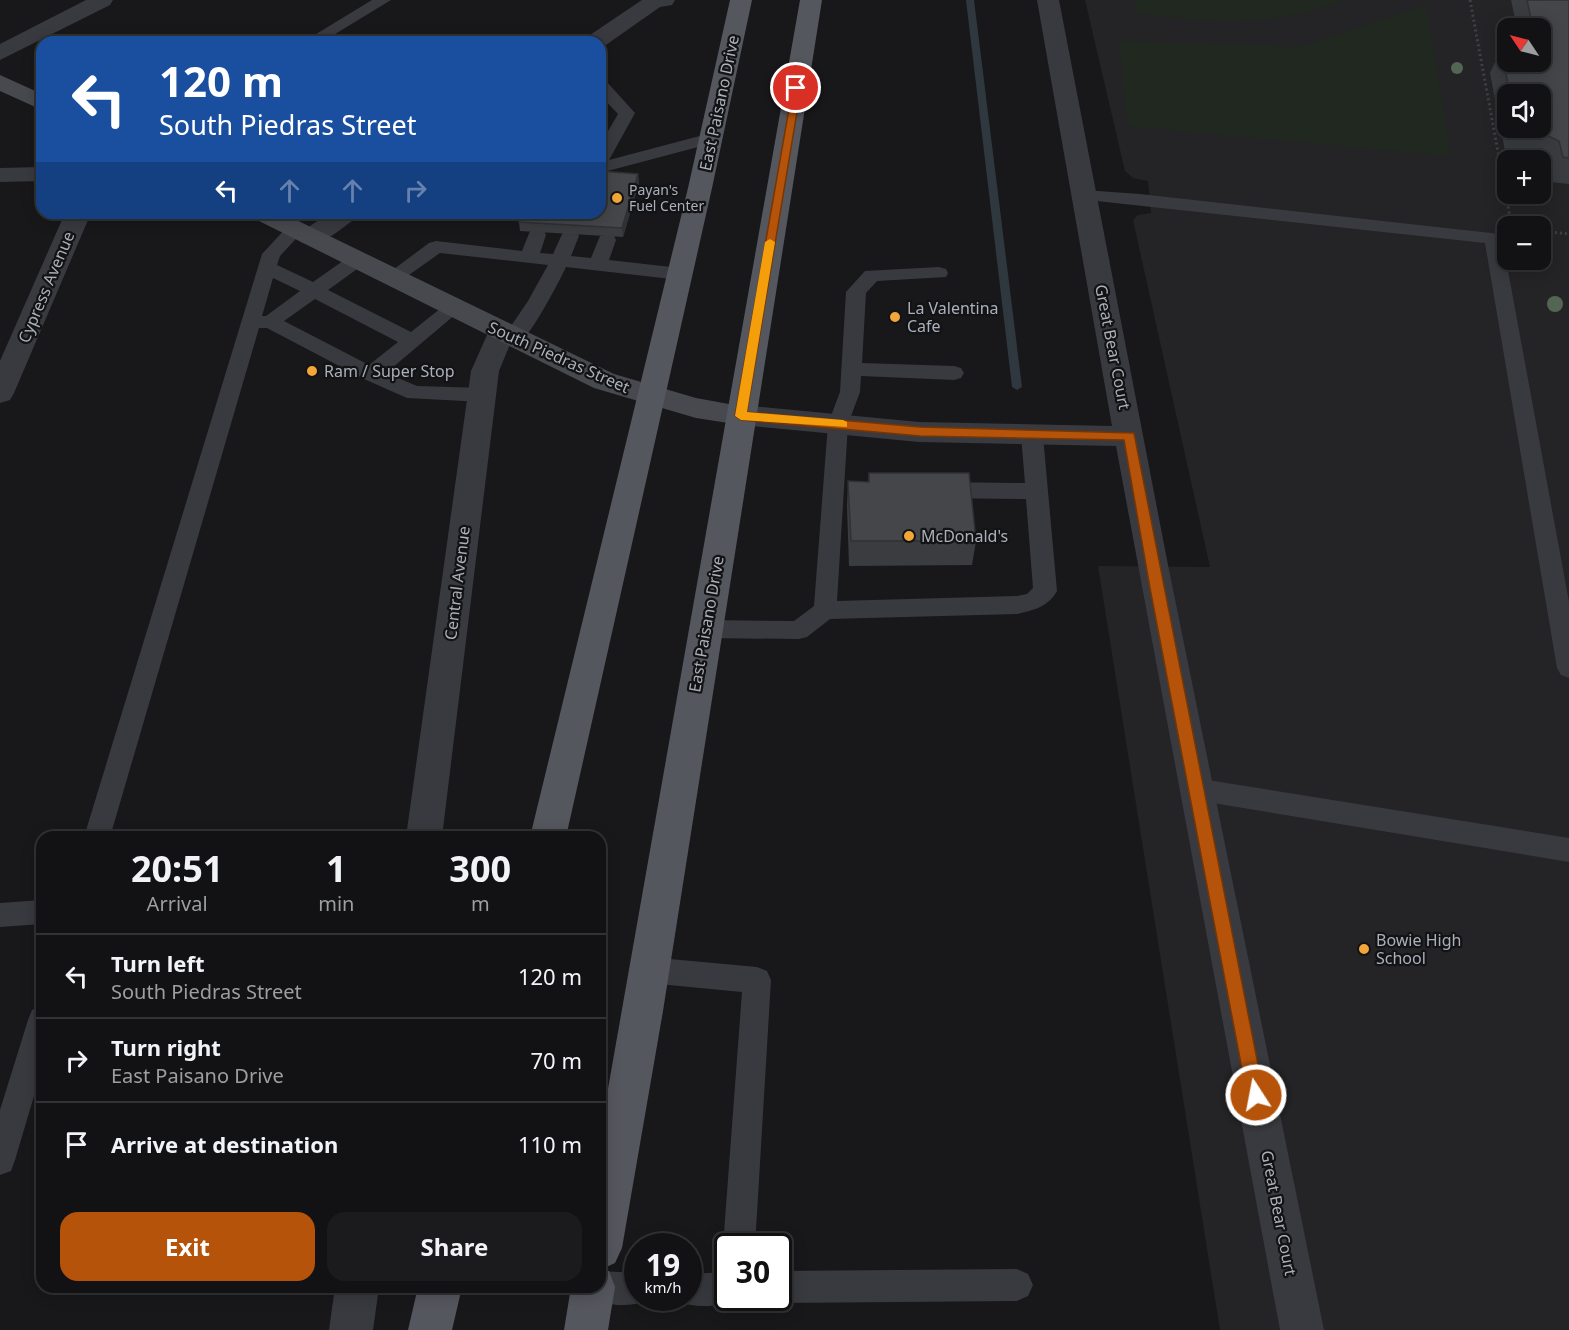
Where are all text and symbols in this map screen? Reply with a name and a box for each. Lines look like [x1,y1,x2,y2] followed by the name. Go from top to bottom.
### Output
[1497,18,1551,72] north arrow
[1497,18,1551,270] map controls
[694,33,744,173] street label: East Paisano Drive
[159,52,283,109] text: 120 m
[60,60,138,138] icon: left
[770,62,821,113] pin
[779,71,812,104] icon: arrive
[1497,84,1551,138] button: sound
[159,106,417,143] text: South Piedras Street
[1497,150,1551,204] button: +
[210,174,243,207] icon: left
[273,174,306,207] icon: ahead
[336,174,369,207] icon: ahead
[399,174,432,207] icon: right
[629,180,704,215] place label: Payan's Fuel Center
[610,191,624,205] marker: Payan's Fuel Center
[1497,216,1551,270] button: −
[13,228,79,346] street label: Cypress Avenue
[1090,283,1136,412] street label: Great Bear Court
[907,297,999,337] place label: La Valentina Cafe
[888,310,902,324] marker: La Valentina Cafe
[485,316,633,398] street label: South Piedras Street
[324,360,455,382] place label: Ram / Super Stop
[305,364,319,378] marker: Ram / Super Stop
[439,525,475,641] street label: Central Avenue
[921,525,1008,547] place label: McDonald's
[902,529,916,543] marker: McDonald's
[683,554,729,694] street label: East Paisano Drive
[131,844,223,893] text: 20:51
[326,844,347,893] text: 1
[449,844,511,893] text: 300
[147,890,208,917] text: Arrival
[318,890,354,917] text: min
[471,890,490,917] text: m
[1376,929,1461,969] place label: Bowie High School
[1357,942,1371,956] marker: Bowie High School
[111,948,205,978] text: Turn left
[60,960,93,993] icon: left
[518,961,582,991] text: 120 m
[111,978,302,1005] text: South Piedras Street
[111,1032,221,1062] text: Turn right
[60,1044,93,1077] icon: right
[531,1045,582,1075] text: 70 m
[111,1062,284,1089] text: East Paisano Drive
[1224,1063,1288,1127] position arrow
[60,1128,93,1161] icon: arrive
[111,1129,338,1159] text: Arrive at destination
[518,1129,582,1159] text: 110 m
[1256,1149,1302,1278] street label: Great Bear Court
[60,1212,315,1281] button: Exit
[327,1212,582,1281] button: Share
[714,1233,792,1311] speed limit sign: 30
[646,1244,680,1285] text: 19
[645,1277,681,1297] text: km/h

